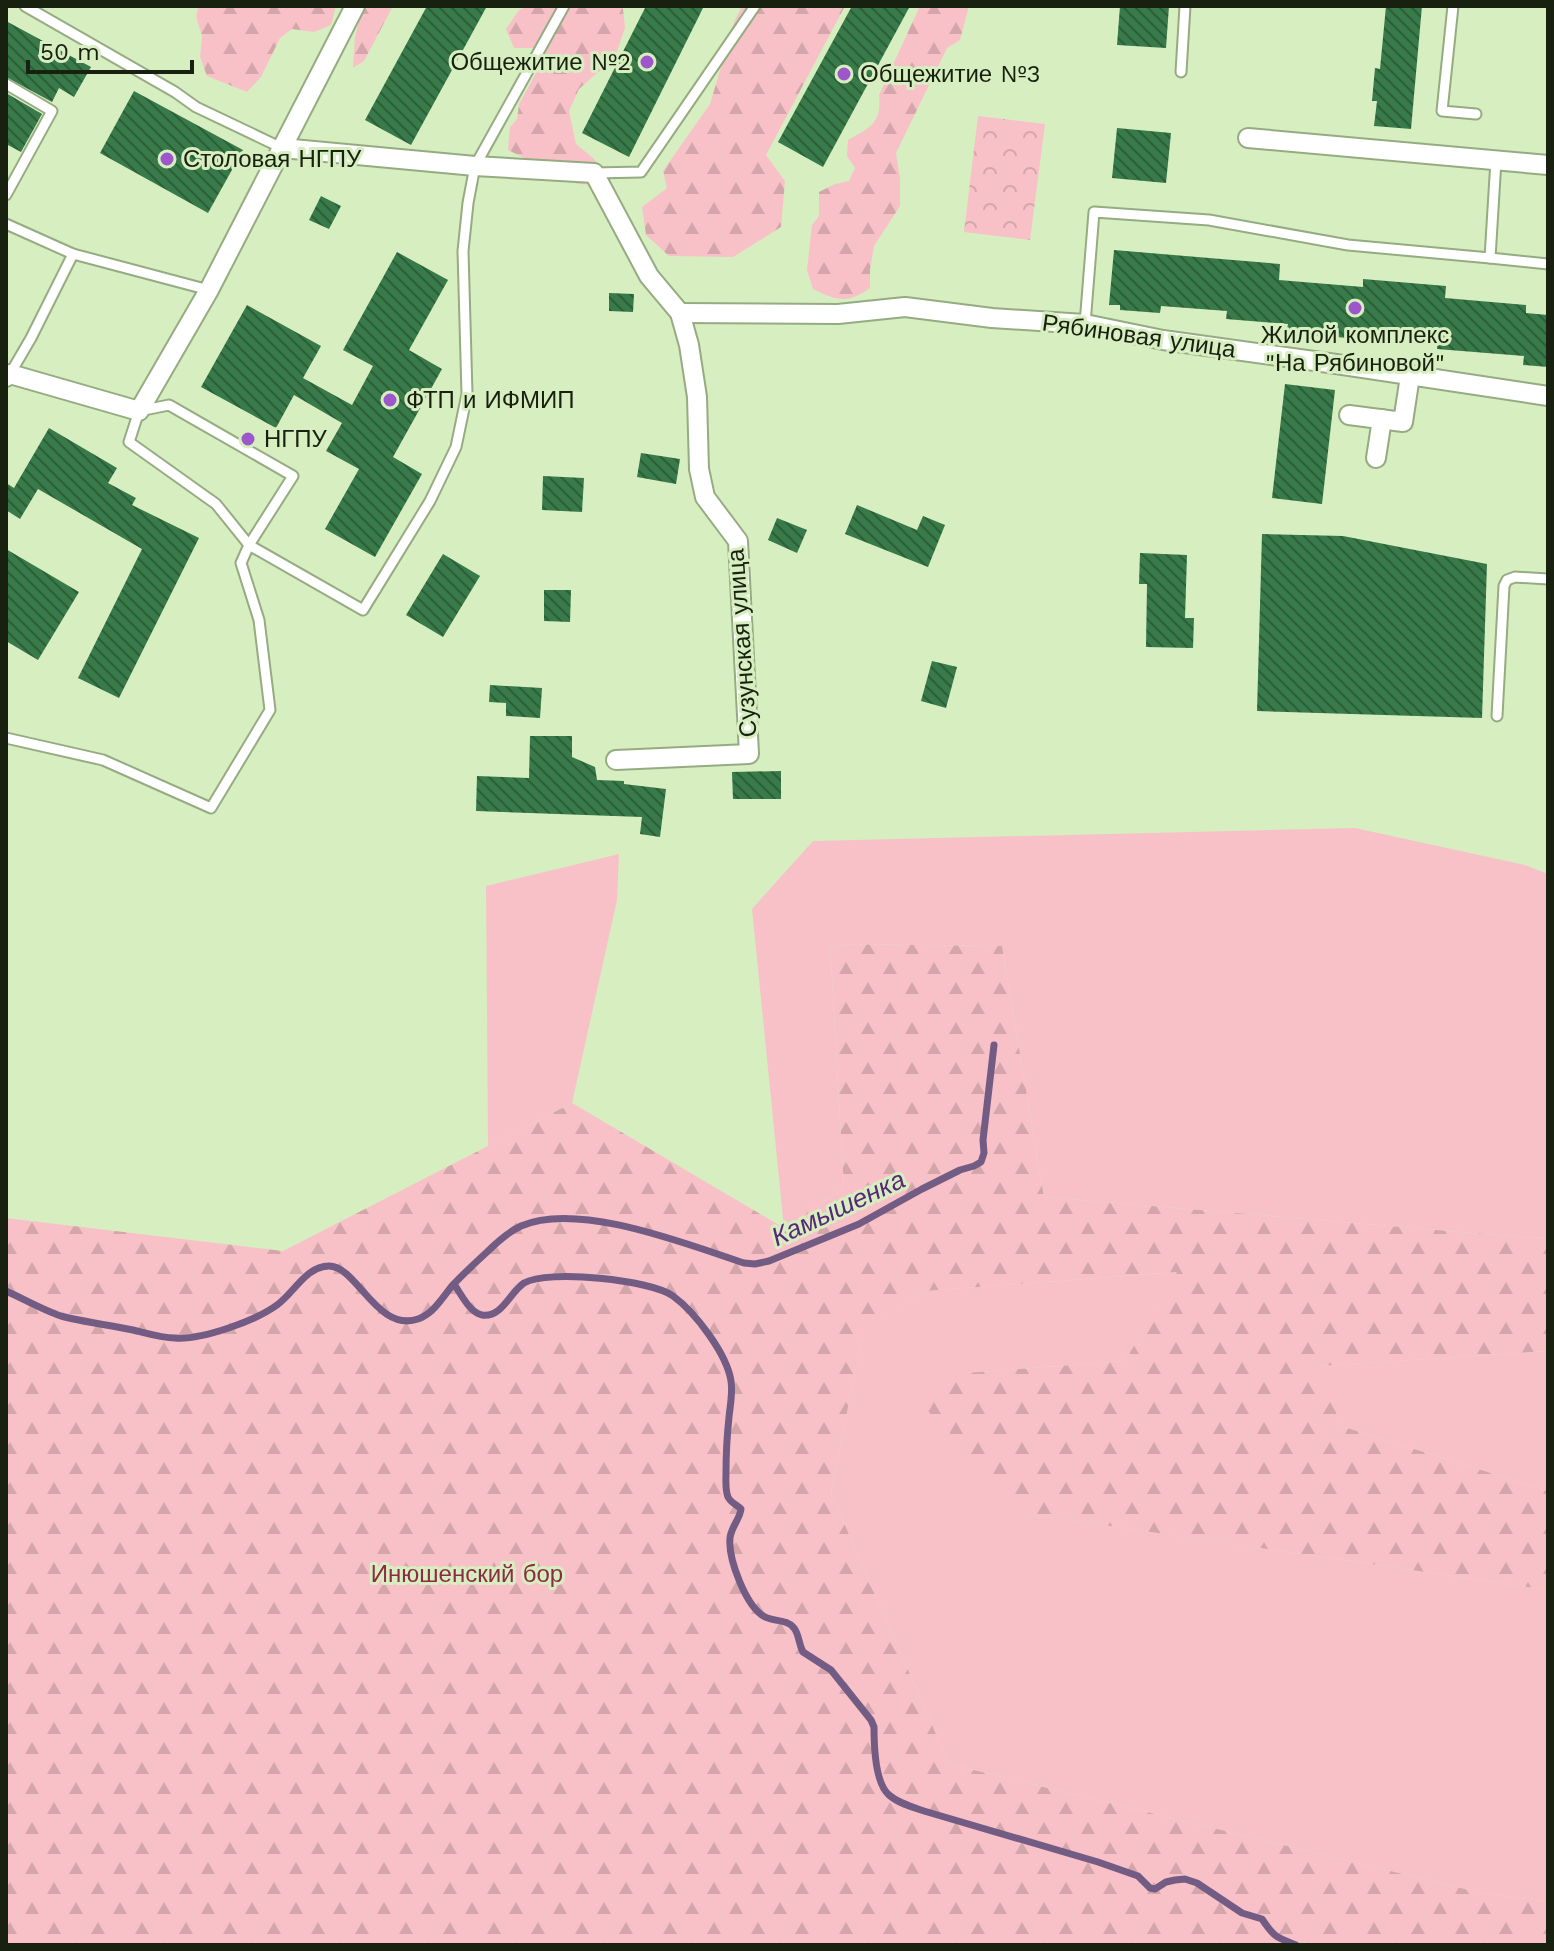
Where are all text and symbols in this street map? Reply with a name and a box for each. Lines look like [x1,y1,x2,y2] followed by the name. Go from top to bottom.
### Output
[28,24,192,74] scale bar
[40,38,100,66] text: 50 m
[450,48,631,76] place label: Общежитие №2
[638,53,656,71] marker: Общежитие №2
[860,60,1041,88] place label: Общежитие №3
[835,65,853,83] marker: Общежитие №3
[183,145,362,173] place label: Столовая НГПУ
[158,150,176,168] marker: Столовая НГПУ
[1346,299,1364,317] marker: Жилой комплекс "На Рябиновой"
[1041,309,1238,364] street label: Рябиновая улица
[1261,321,1449,377] place label: Жилой комплекс "На Рябиновой"
[406,386,575,414] place label: ФТП и ИФМИП
[381,391,399,409] marker: ФТП и ИФМИП
[264,425,328,453] place label: НГПУ
[239,430,257,448] marker: НГПУ
[721,547,763,738] street label: Сузунская улица
[766,1164,910,1252] water label: Камышенка
[371,1560,563,1588] park label: Инюшенский бор

